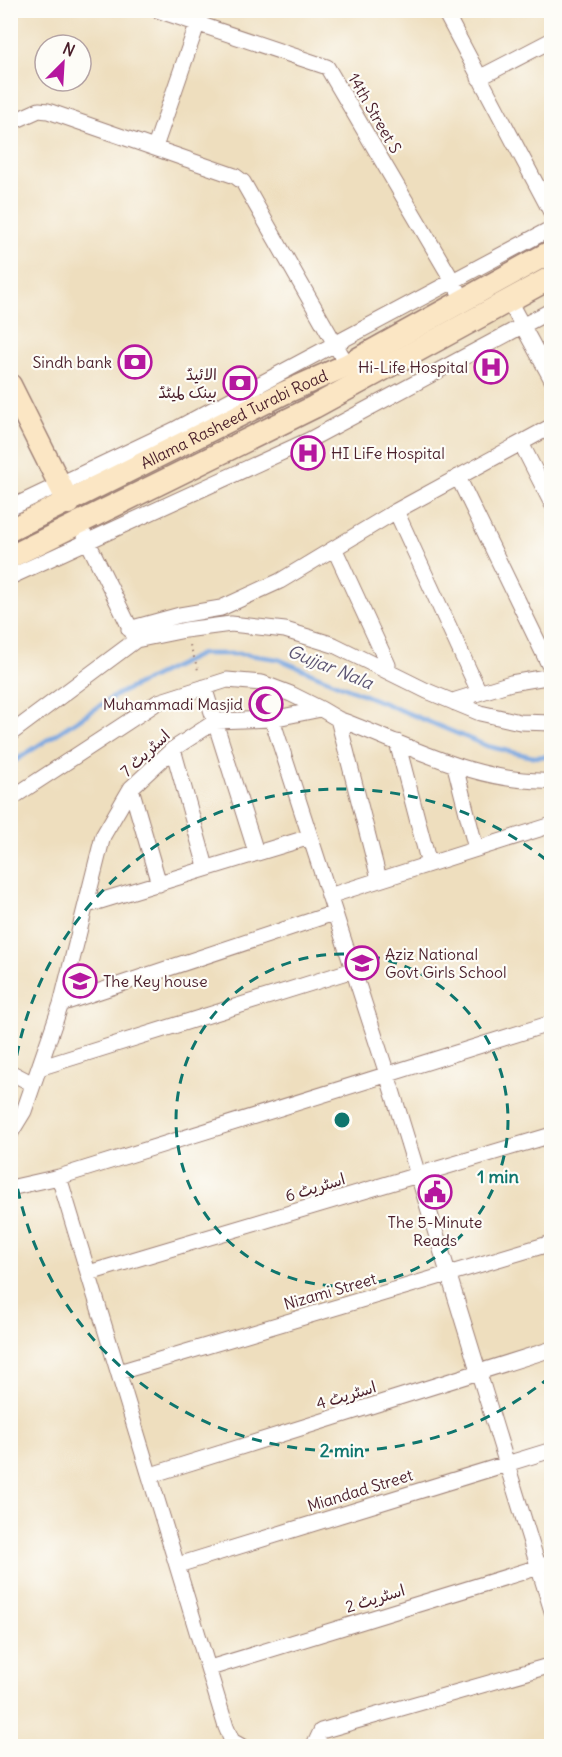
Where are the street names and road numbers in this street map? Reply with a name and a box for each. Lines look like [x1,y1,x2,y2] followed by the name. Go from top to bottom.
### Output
[344,69,406,157] street label: 14th Street S
[137,365,331,473] street label: Allama Rasheed Turabi Road
[116,725,174,781] street label: اسٹریٹ 7
[282,1168,348,1206] street label: اسٹریٹ 6
[281,1268,379,1314] street label: Nizami Street
[313,1376,379,1414] street label: اسٹریٹ 4
[305,1464,416,1516] street label: Miandad Street
[343,1579,407,1617] street label: اسٹریٹ 2

